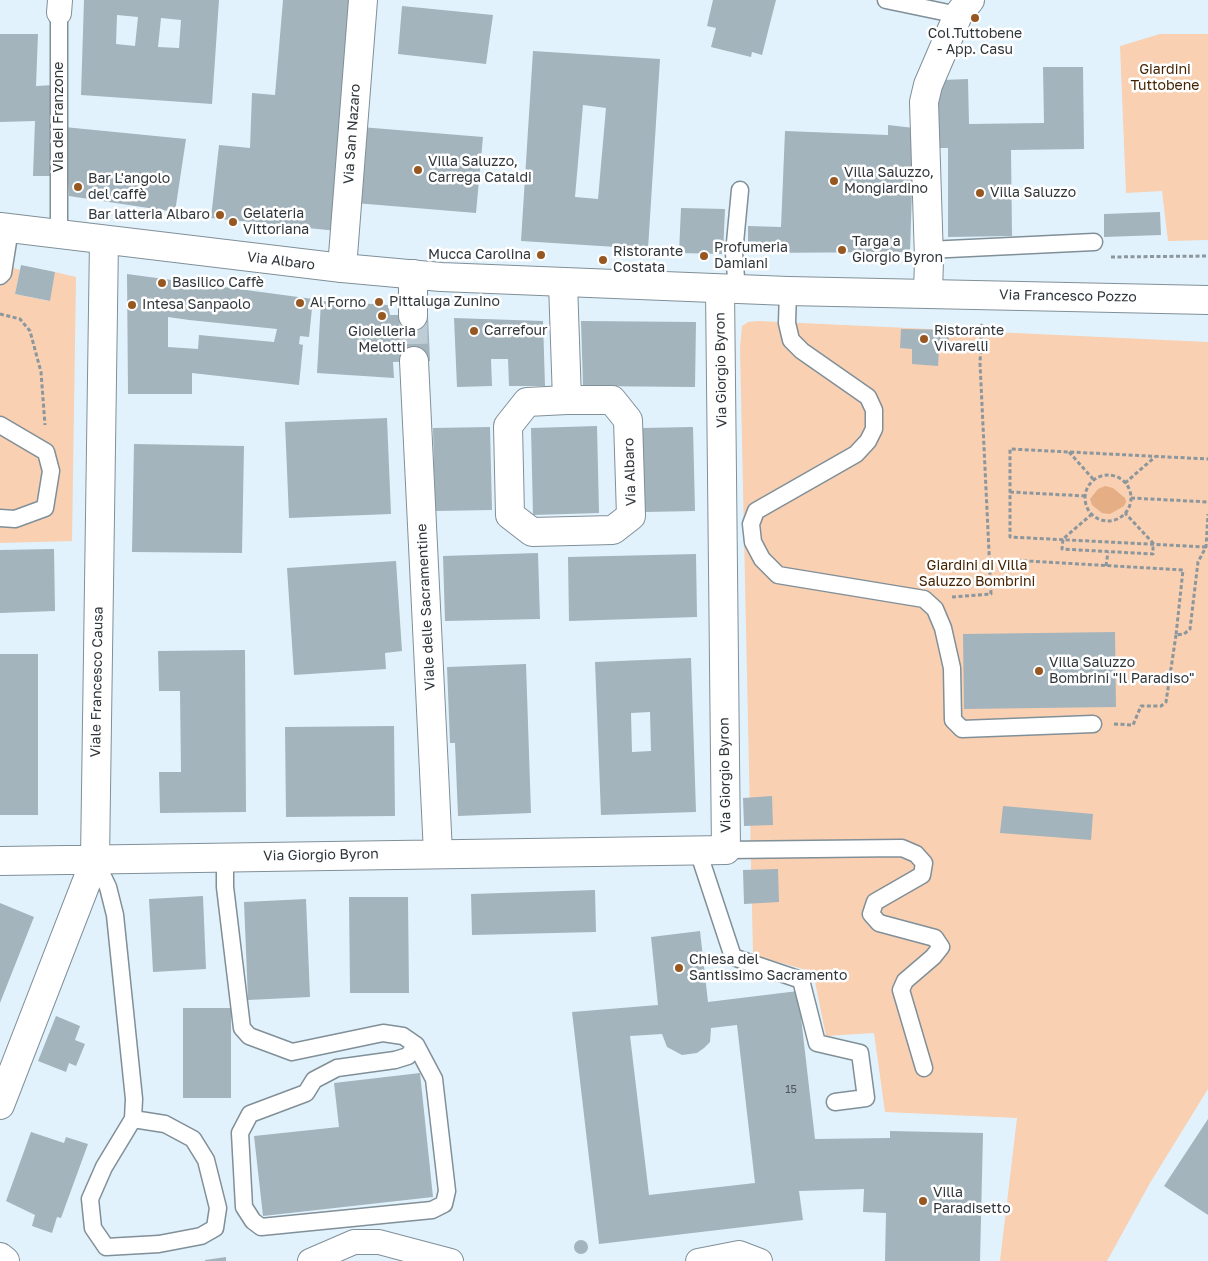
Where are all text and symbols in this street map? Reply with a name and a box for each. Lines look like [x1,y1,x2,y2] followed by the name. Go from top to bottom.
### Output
[969,12,981,24] marker: Col.Tuttobene - App. Casu
[928,26,1022,58] place label: Col.Tuttobene - App. Casu
[51,62,67,172] street label: Via dei Franzone
[1131,62,1199,94] park label: Giardini Tuttobene
[340,83,364,185] street label: Via San Nazaro
[428,154,532,186] place label: Villa Saluzzo, Carrega Cataldi
[412,164,424,176] marker: Villa Saluzzo, Carrega Cataldi
[844,165,934,198] place label: Villa Saluzzo, Mongiardino
[88,171,170,203] place label: Bar L'angolo del caffè
[828,175,840,187] marker: Villa Saluzzo, Mongiardino
[72,181,84,193] marker: Bar L'angolo del caffè
[990,185,1076,201] place label: Villa Saluzzo
[974,187,986,199] marker: Villa Saluzzo
[243,206,309,238] place label: Gelateria Vittoriana
[88,207,210,223] place label: Bar latteria Albaro
[214,209,226,221] marker: Bar latteria Albaro
[227,216,239,228] marker: Gelateria Vittoriana
[852,234,943,266] place label: Targa a Giorgio Byron
[714,240,788,272] place label: Profumeria Damiani
[613,244,683,276] place label: Ristorante Costata
[836,244,848,256] marker: Targa a Giorgio Byron
[428,247,531,263] place label: Mucca Carolina
[246,248,316,274] street label: Via Albaro
[535,249,547,261] marker: Mucca Carolina
[698,250,710,262] marker: Profumeria Damiani
[597,254,609,266] marker: Ristorante Costata
[172,275,264,291] place label: Basilico Caffè
[156,277,168,289] marker: Basilico Caffè
[999,286,1137,306] street label: Via Francesco Pozzo
[389,294,500,310] place label: Pittaluga Zunino
[310,295,366,311] place label: Al Forno
[373,296,385,308] marker: Pittaluga Zunino
[142,297,251,313] place label: Intesa Sanpaolo
[294,297,306,309] marker: Al Forno
[126,299,138,311] marker: Intesa Sanpaolo
[376,310,388,322] marker: Gioielleria Melotti
[712,312,730,428] street label: Via Giorgio Byron
[484,323,547,339] place label: Carrefour
[934,323,1004,356] place label: Ristorante Vivarelli
[348,324,416,357] place label: Gioielleria Melotti
[468,325,480,337] marker: Carrefour
[918,333,930,345] marker: Ristorante Vivarelli
[620,438,640,506] street label: Via Albaro
[413,523,439,691] street label: Viale delle Sacramentine
[919,558,1035,590] park label: Giardini di Villa Saluzzo Bombrini
[87,606,107,758] street label: Viale Francesco Causa
[1049,655,1194,688] place label: Villa Saluzzo Bombrini "Il Paradiso"
[1033,665,1045,677] marker: Villa Saluzzo Bombrini "Il Paradiso"
[716,717,734,833] street label: Via Giorgio Byron
[263,846,379,864] street label: Via Giorgio Byron
[689,952,847,984] place label: Chiesa del Santissimo Sacramento
[673,962,685,974] marker: Chiesa del Santissimo Sacramento
[785,1083,797,1097] house number: 15
[933,1185,1011,1218] place label: Villa Paradisetto
[917,1195,929,1207] marker: Villa Paradisetto

